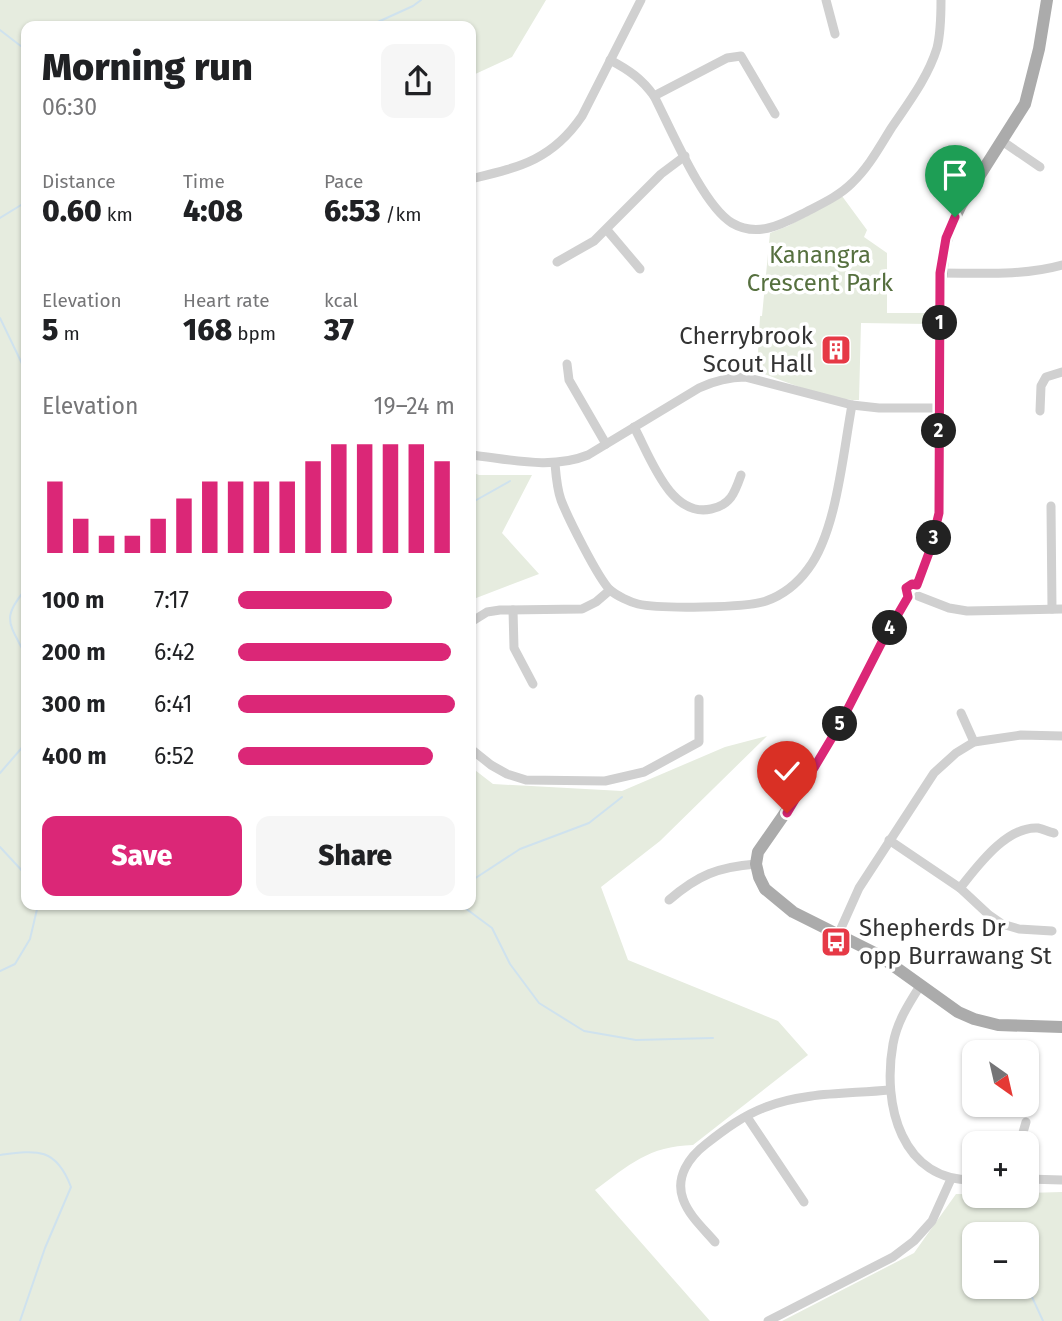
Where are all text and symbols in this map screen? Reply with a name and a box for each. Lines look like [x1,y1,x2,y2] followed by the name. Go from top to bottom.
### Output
[42,44,253,90] text: Morning run
[381,44,455,118] button: share
[42,93,97,121] text: 06:30
[925,145,985,217] pin
[936,156,974,194] icon: arrive
[42,170,116,193] text: Distance
[183,170,225,193] text: Time
[324,170,363,193] text: Pace
[42,193,102,229] text: 0.60
[183,193,243,229] text: 4:08
[324,193,381,229] text: 6:53
[102,203,133,226] text: km
[381,203,422,226] text: /km
[747,241,894,297] park label: Kanangra Crescent Park
[42,289,122,312] text: Elevation
[183,289,270,312] text: Heart rate
[324,289,358,312] text: kcal
[922,306,958,340] pin: 1
[935,311,944,334] text: 1
[42,312,58,348] text: 5
[183,312,232,348] text: 168
[324,312,354,348] text: 37
[58,322,80,345] text: m
[232,322,276,345] text: bpm
[679,322,814,378] place label: Cherrybrook Scout Hall
[819,333,853,367] building icon: Cherrybrook Scout Hall
[42,392,138,420] text: Elevation
[374,392,455,420] text: 19–24 m
[922,414,956,448] pin: 2
[934,419,943,442] text: 2
[916,520,951,556] pin: 3
[929,526,938,549] text: 3
[42,586,104,614] text: 100 m
[154,586,189,614] text: 7:17
[872,610,908,646] pin: 4
[884,616,895,639] text: 4
[42,638,106,666] text: 200 m
[154,638,195,666] text: 6:42
[42,690,106,718] text: 300 m
[154,690,193,718] text: 6:41
[822,706,858,742] pin: 5
[834,712,845,735] text: 5
[757,741,817,813] pin
[42,742,107,770] text: 400 m
[154,742,195,770] text: 6:52
[768,752,806,790] icon: check
[42,816,242,896] button: Save
[256,816,455,896] button: Share
[859,914,1052,970] place label: Shepherds Dr opp Burrawang St
[819,925,853,959] bus stop icon: Shepherds Dr opp Burrawang St
[962,1040,1040,1116] north arrow
[962,1040,1039,1299] map controls
[962,1131,1039,1208] button: +
[962,1222,1039,1299] button: −

